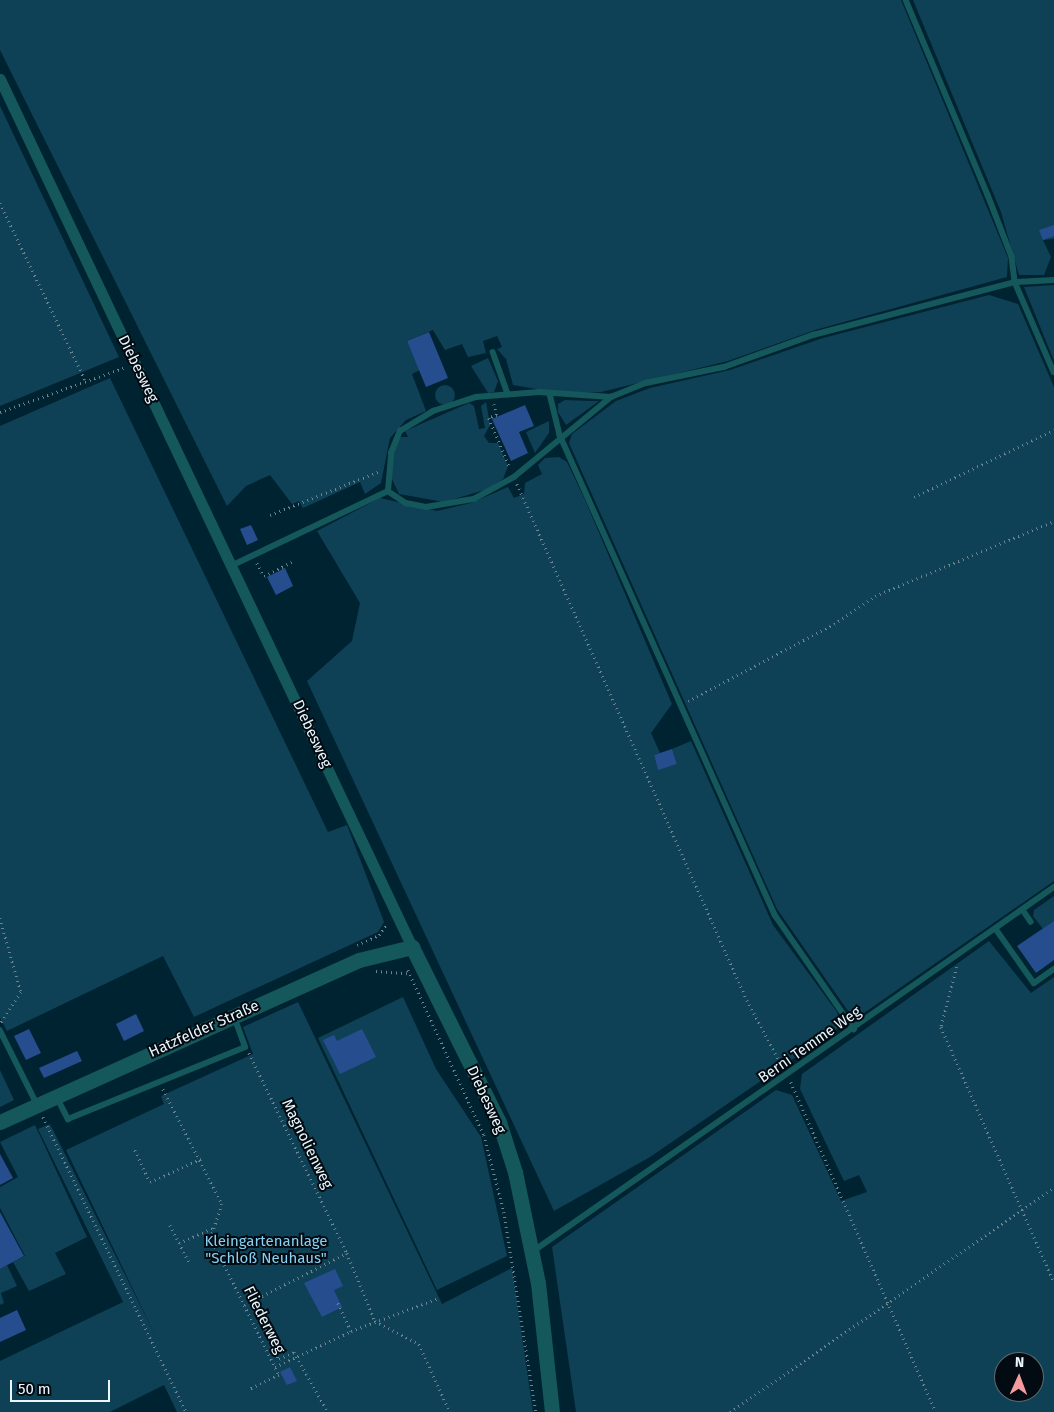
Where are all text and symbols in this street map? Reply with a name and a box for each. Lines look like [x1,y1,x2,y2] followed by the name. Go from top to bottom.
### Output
[114,332,162,406] street label: Diebesweg
[288,697,336,771] street label: Diebesweg
[146,997,262,1061] street label: Hatzfelder Straße
[755,1003,865,1087] street label: Berni Temme Weg
[462,1063,510,1137] street label: Diebesweg
[278,1096,336,1192] street label: Magnolienweg
[205,1232,327,1267] park label: Kleingartenanlage "Schloß Neuhaus"
[239,1283,289,1357] street label: Fliederweg
[994,1352,1044,1402] north arrow
[1015,1354,1024,1371] text: N
[12,1370,112,1402] scale bar
[18,1380,51,1398] text: 50 m

